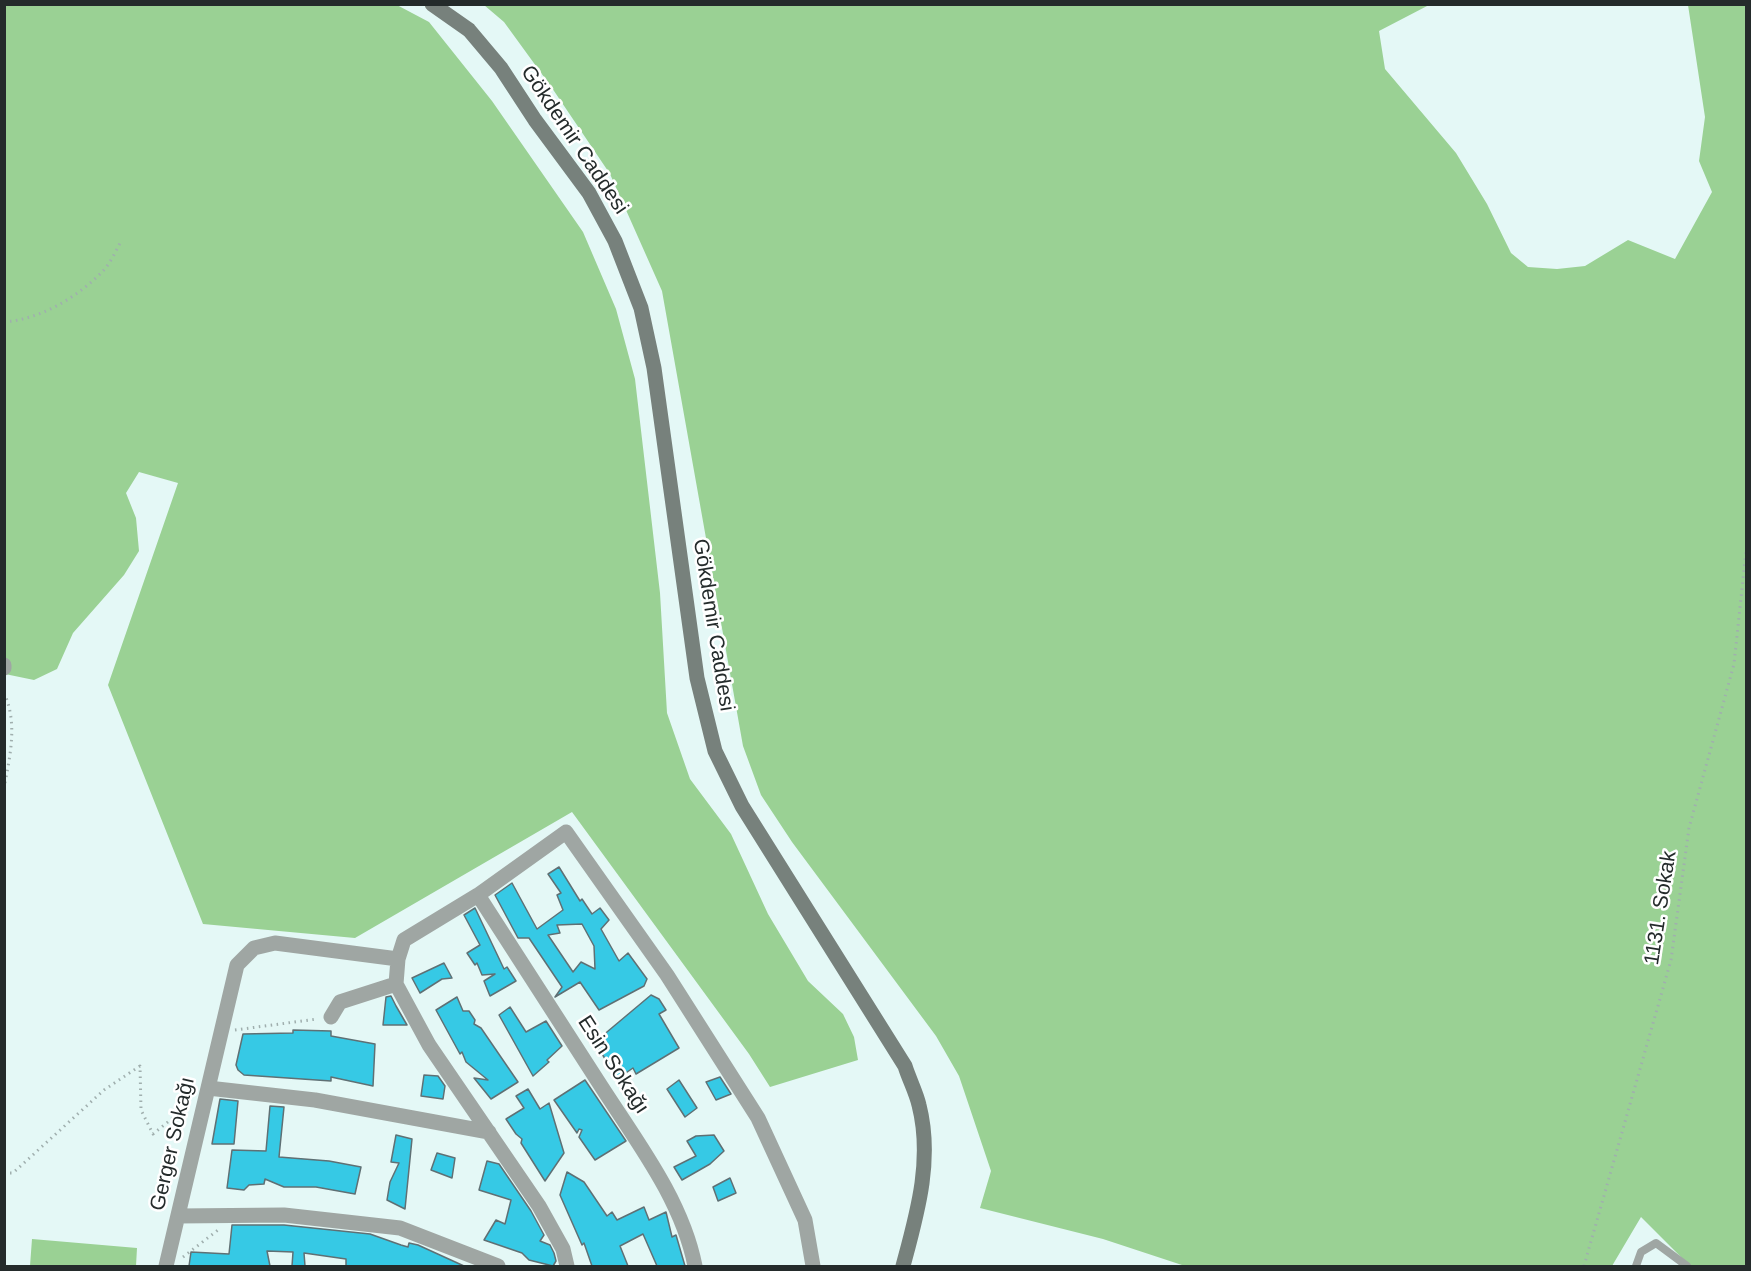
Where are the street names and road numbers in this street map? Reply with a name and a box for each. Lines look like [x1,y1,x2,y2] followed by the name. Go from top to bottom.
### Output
[515,61,633,219] street label: Gökdemir Caddesi
[687,537,739,713] street label: Gökdemir Caddesi
[1640,849,1682,967] street label: 1131. Sokak
[572,1011,654,1119] street label: Esin Sokağı
[145,1075,201,1213] street label: Gerger Sokağı

